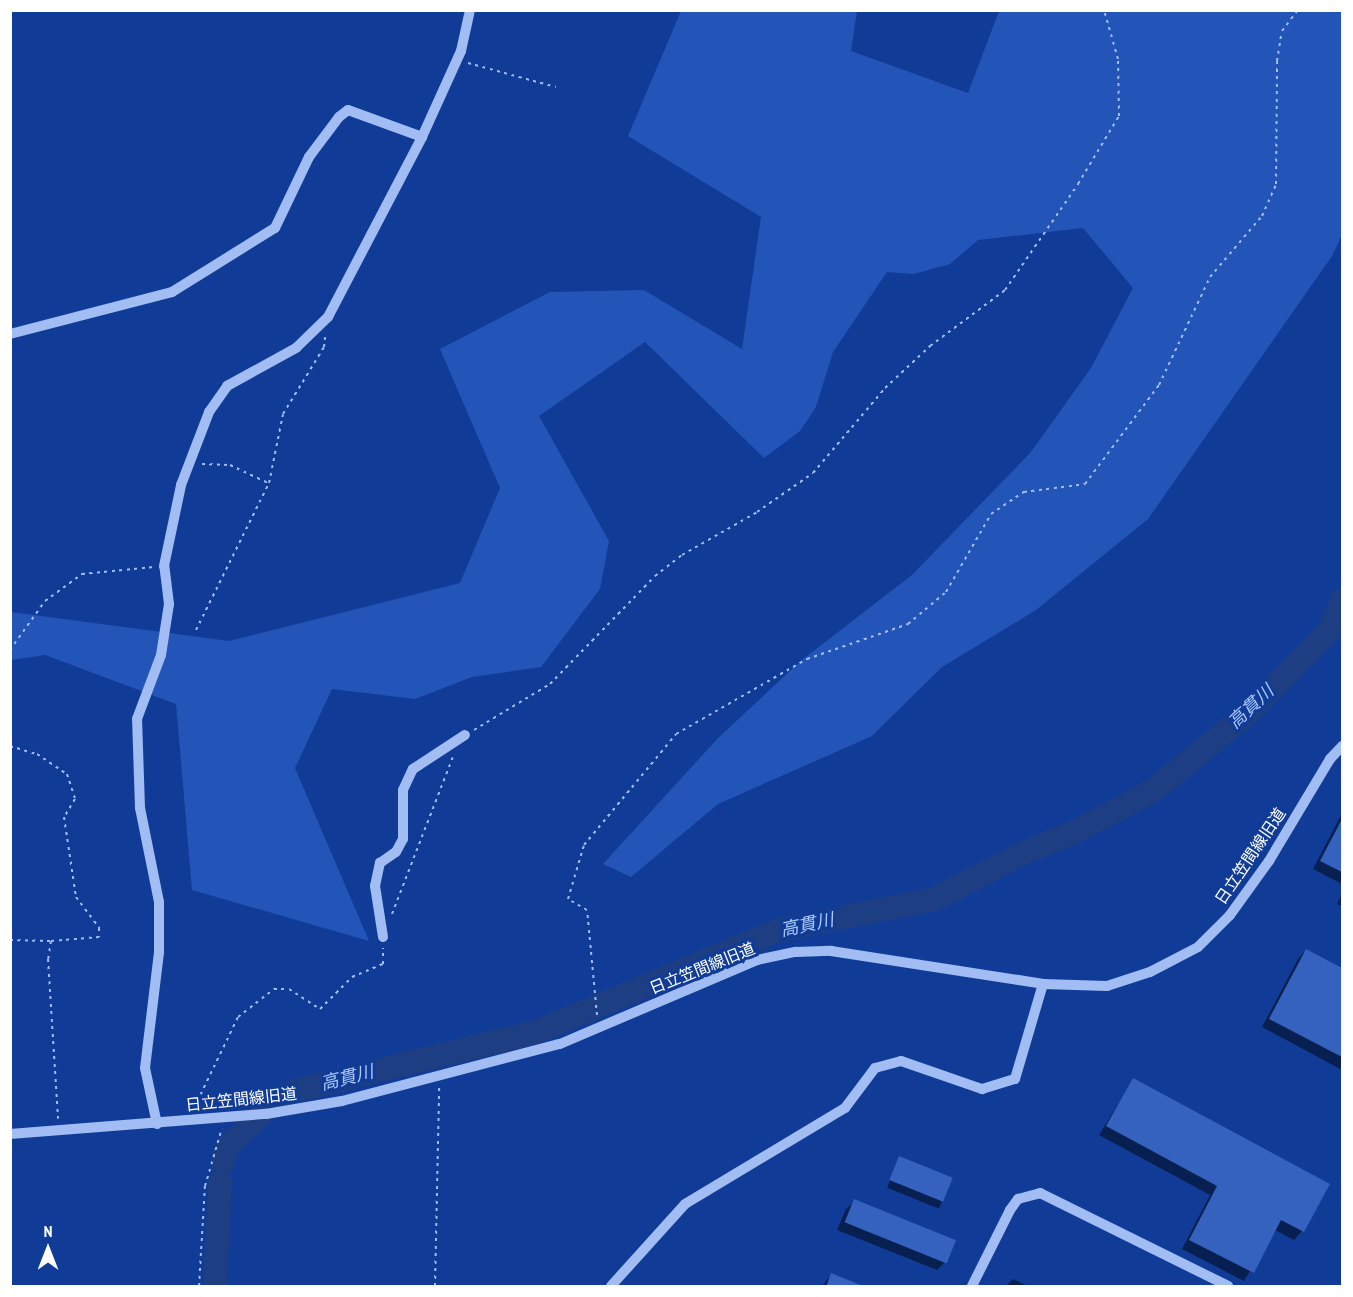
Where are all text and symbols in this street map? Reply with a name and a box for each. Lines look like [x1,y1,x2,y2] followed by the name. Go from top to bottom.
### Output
[1224,681,1278,733] water label: 高貫川
[1211,804,1289,908] street label: 日立笠間線旧道
[778,909,836,941] water label: 高貫川
[646,938,758,998] street label: 日立笠間線旧道
[318,1061,376,1095] water label: 高貫川
[184,1084,298,1114] street label: 日立笠間線旧道
[18,1219,78,1279] north arrow
[44,1221,52,1241] text: N

